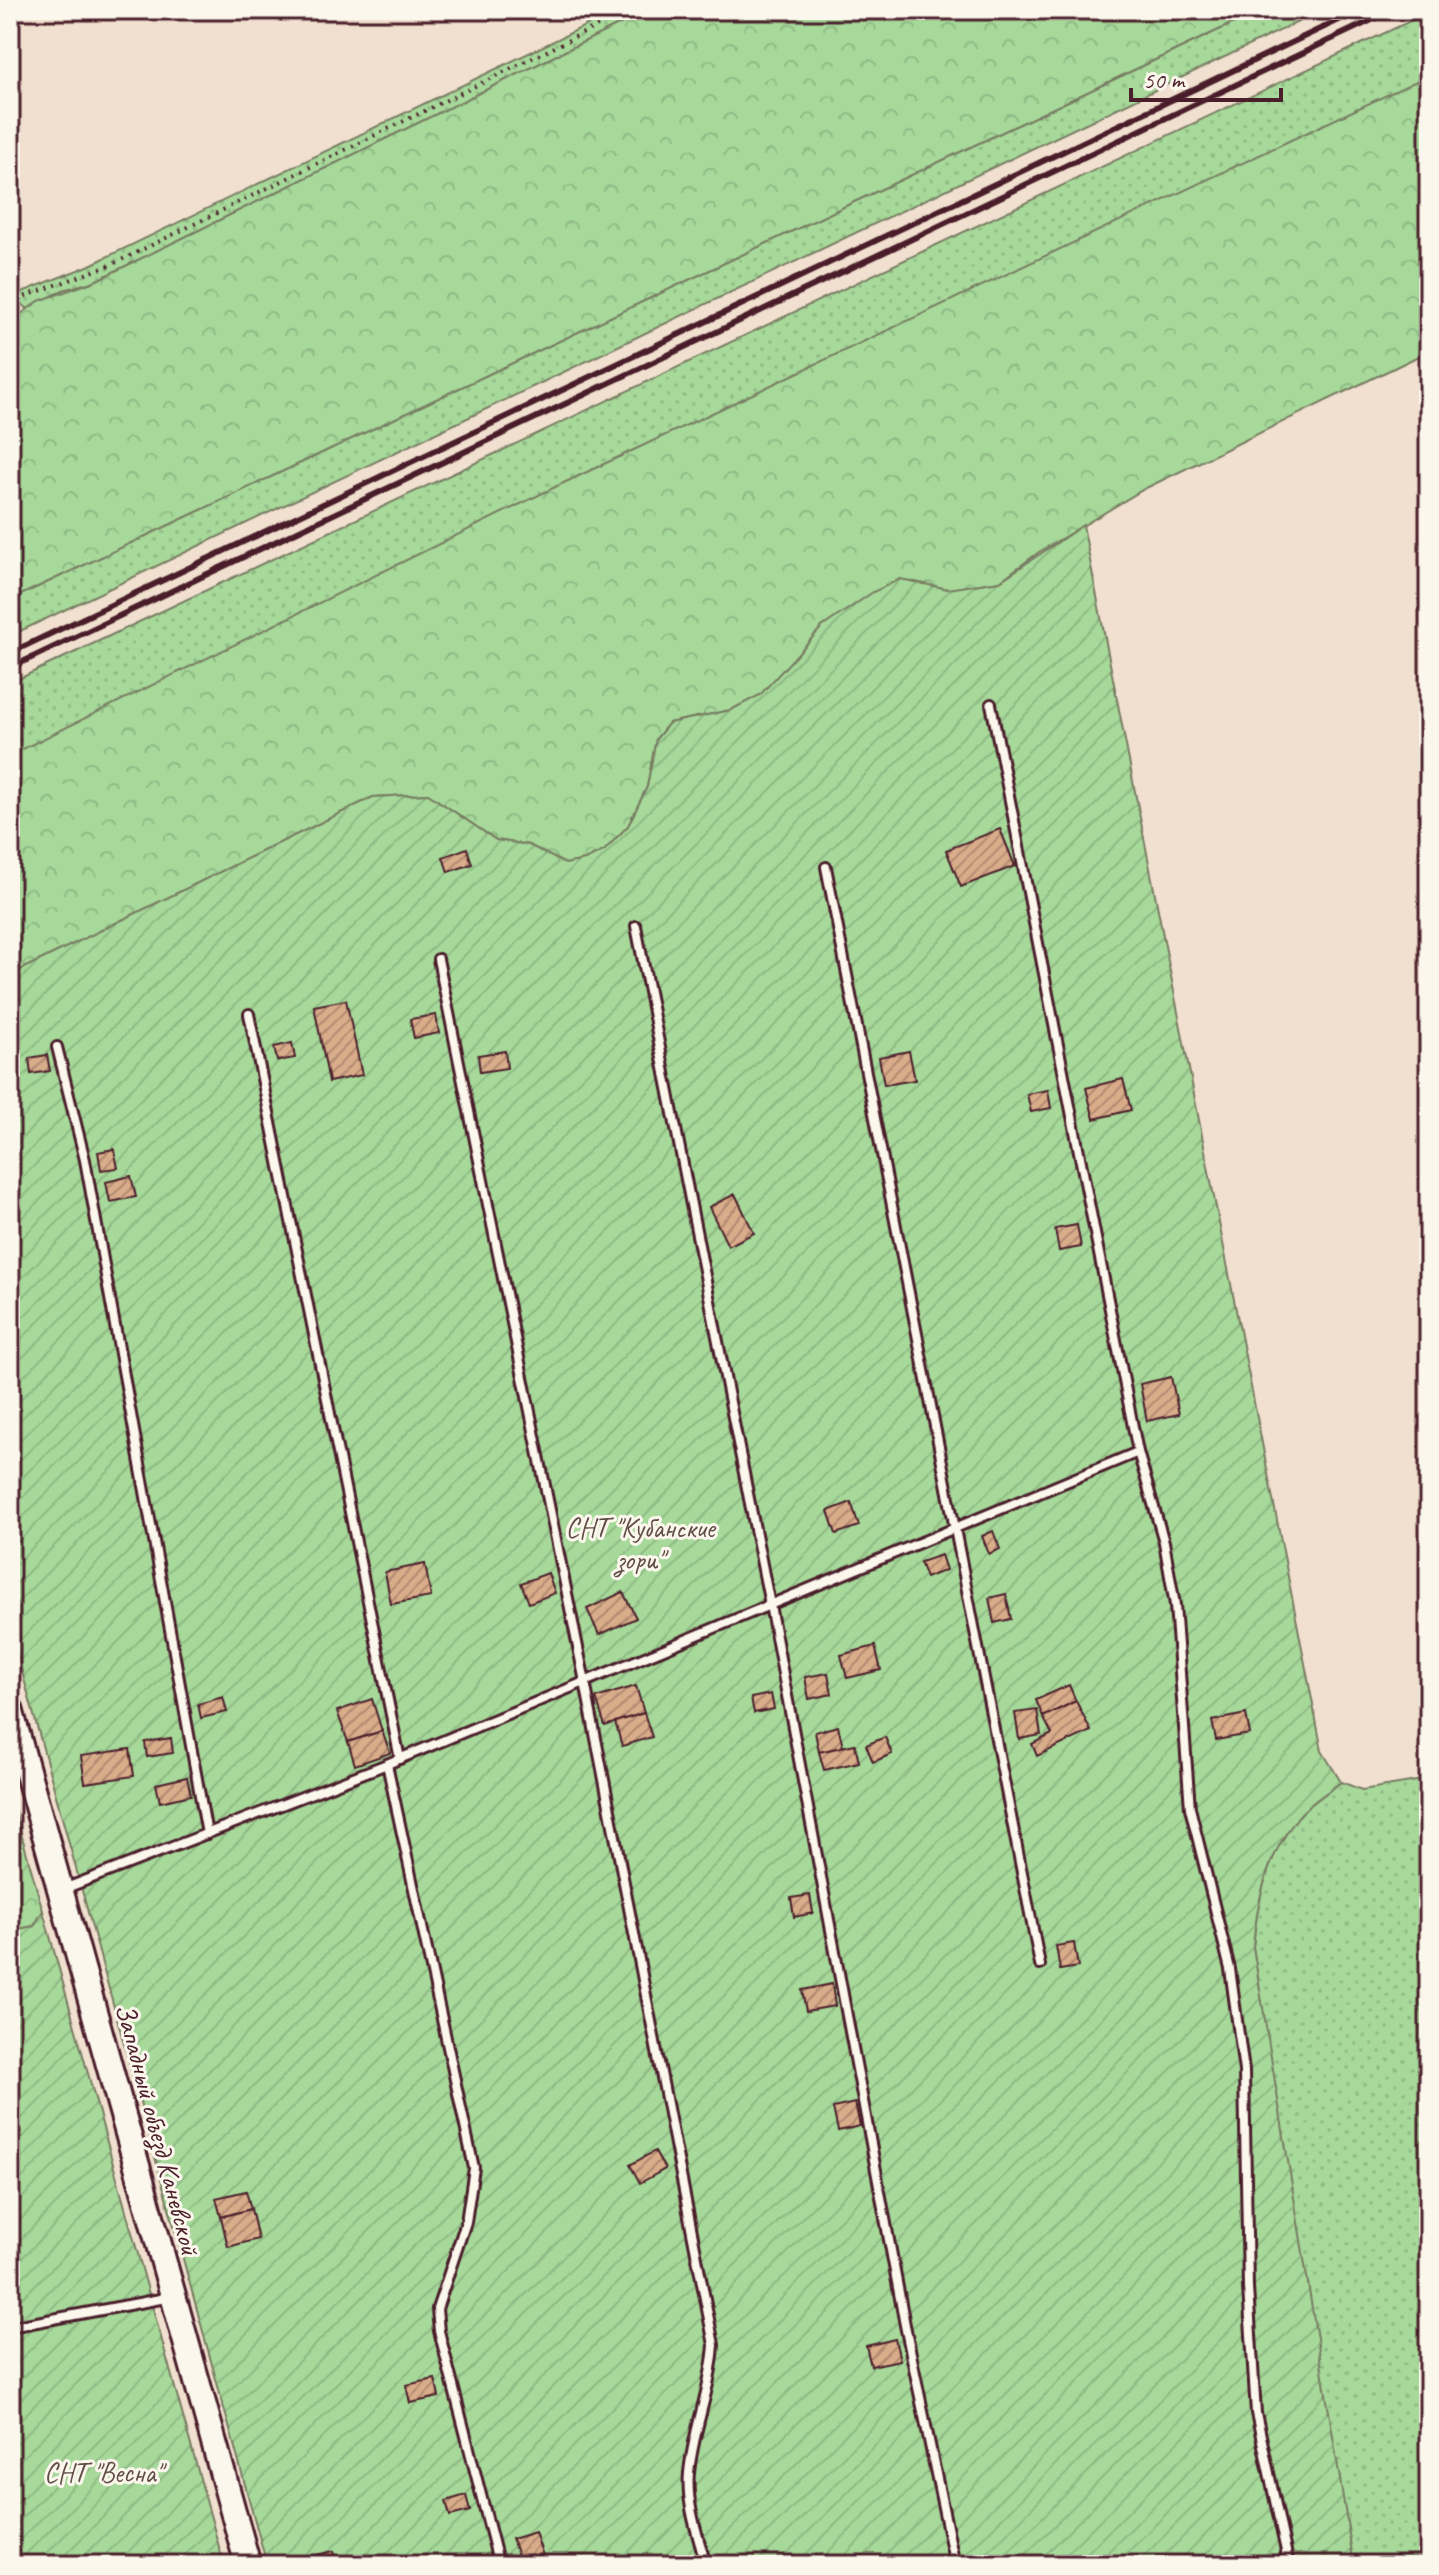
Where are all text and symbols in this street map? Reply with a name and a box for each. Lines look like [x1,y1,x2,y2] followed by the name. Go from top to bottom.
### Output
[1131,52,1281,102] scale bar
[1143,65,1186,95] text: 50 m
[565,1510,716,1578] park label: СНТ "Кубанские зори"
[107,1999,209,2260] street label: Западный объезд Каневской
[44,2455,167,2490] park label: СНТ "Весна"

